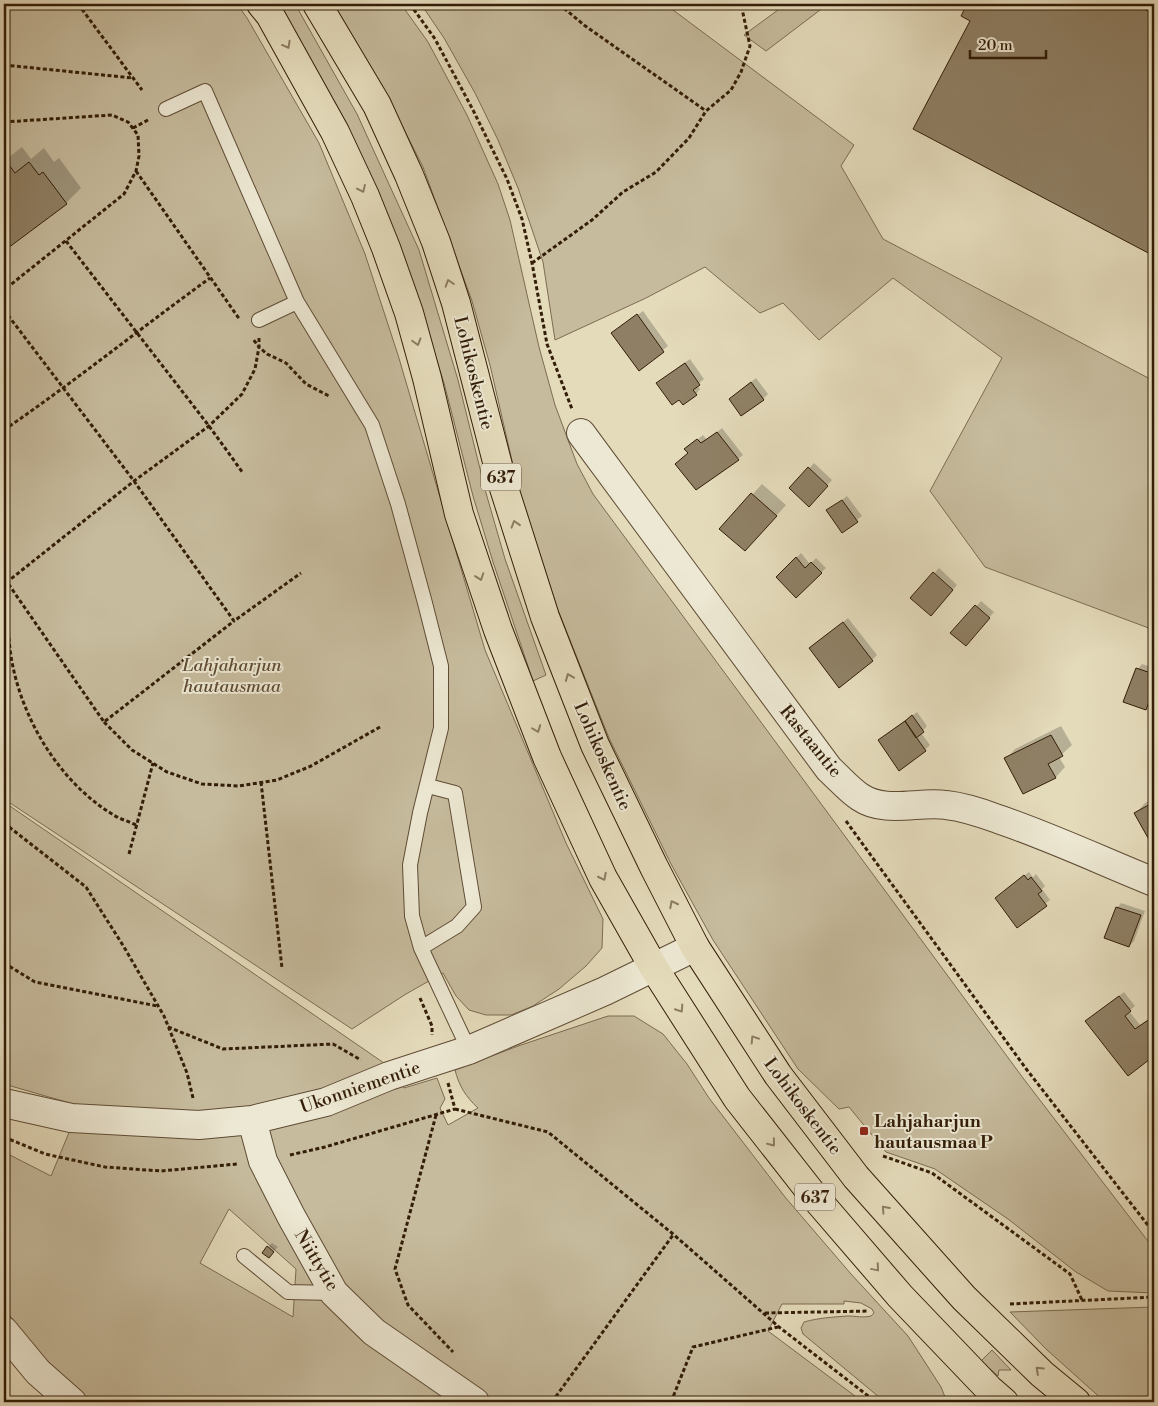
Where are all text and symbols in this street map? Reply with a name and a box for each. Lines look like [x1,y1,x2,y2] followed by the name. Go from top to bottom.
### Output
[970,28,1047,60] scale bar
[978,36,1013,55] text: 20 m
[280,40,290,49] one-way arrow
[355,184,365,193] one-way arrow
[445,279,455,287] one-way arrow
[448,314,499,432] street label: Lohikoskentie
[412,337,422,346] one-way arrow
[481,464,521,491] road number: 637
[511,520,521,528] one-way arrow
[474,572,484,580] one-way arrow
[181,654,282,698] park label: Lahjaharjun hautausmaa
[564,673,575,682] one-way arrow
[568,698,637,814] street label: Lohikoskentie
[774,700,847,782] street label: Rastaantie
[530,724,541,733] one-way arrow
[597,872,607,881] one-way arrow
[669,900,679,909] one-way arrow
[674,1004,683,1013] one-way arrow
[751,1035,760,1044] one-way arrow
[758,1053,847,1160] street label: Lohikoskentie
[297,1056,423,1119] street label: Ukonniementie
[874,1110,993,1154] place label: Lahjaharjun hautausmaa P
[858,1125,870,1137] marker: Lahjaharjun hautausmaa P
[766,1137,775,1147] one-way arrow
[795,1184,835,1210] road number: 637
[881,1206,890,1215] one-way arrow
[289,1225,344,1295] street label: Niittytie
[870,1263,879,1272] one-way arrow
[1036,1367,1045,1376] one-way arrow

